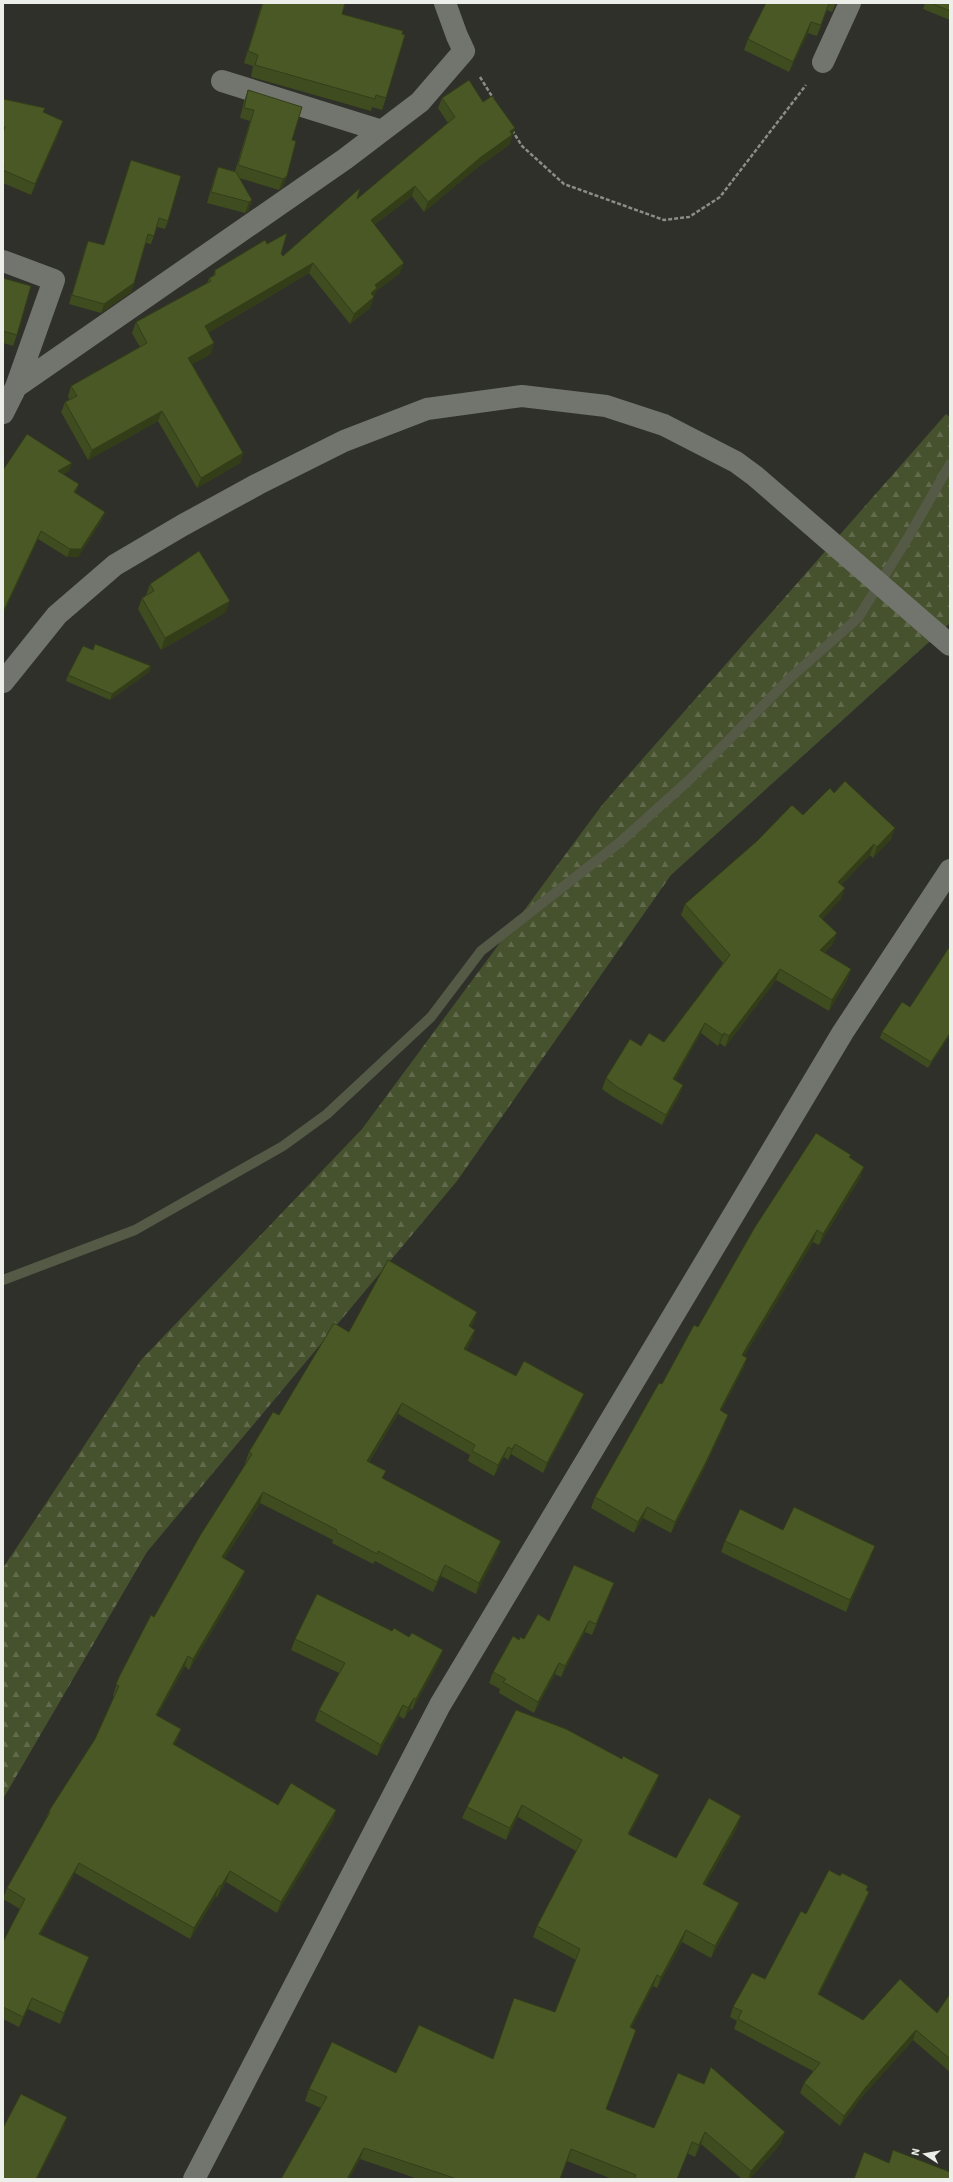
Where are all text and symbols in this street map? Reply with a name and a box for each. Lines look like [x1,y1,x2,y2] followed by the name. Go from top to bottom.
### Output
[905,2134,945,2174] north arrow
[908,2147,924,2157] text: N

